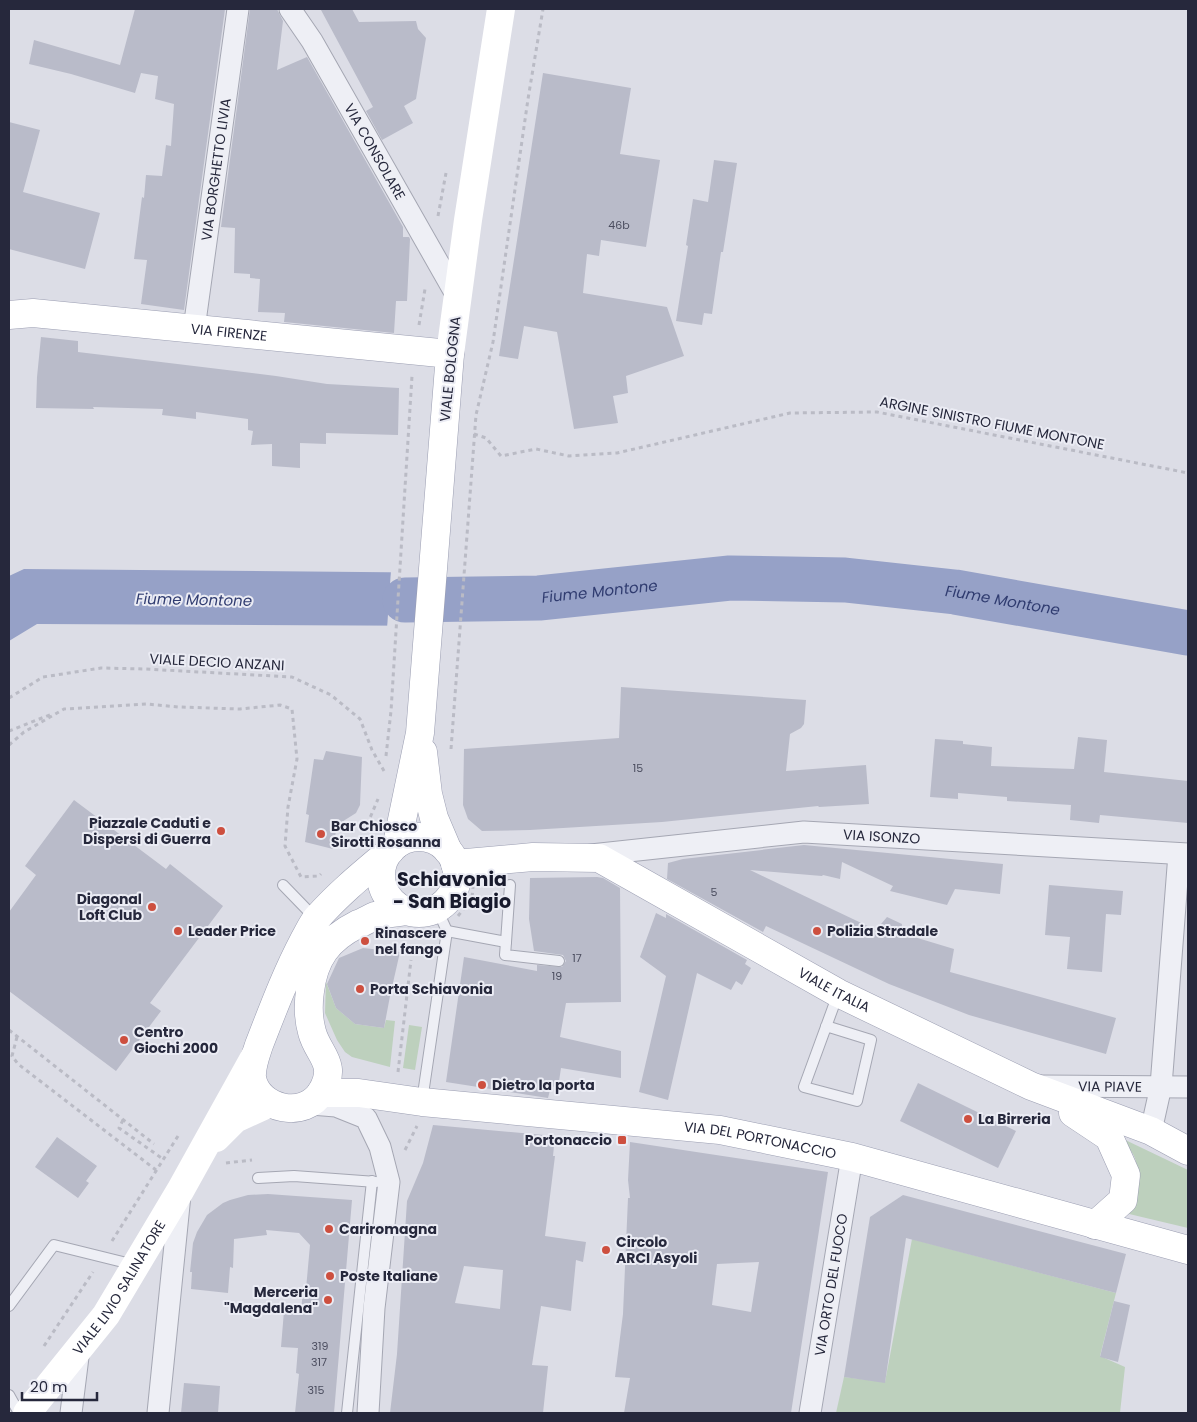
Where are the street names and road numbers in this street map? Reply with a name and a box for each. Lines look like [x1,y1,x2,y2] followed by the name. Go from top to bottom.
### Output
[196,97,236,242] street label: VIA BORGHETTO LIVIA
[339,100,410,204] street label: VIA CONSOLARE
[435,315,465,423] street label: VIALE BOLOGNA
[190,319,268,346] street label: VIA FIRENZE
[878,391,1106,455] street label: ARGINE SINISTRO FIUME MONTONE
[149,648,285,676] street label: VIALE DECIO ANZANI
[843,824,921,849] street label: VIA ISONZO
[795,963,873,1017] street label: VIALE ITALIA
[1078,1076,1142,1097] street label: VIA PIAVE
[683,1117,838,1164] street label: VIA DEL PORTONACCIO
[810,1212,853,1358] street label: VIA ORTO DEL FUOCO
[68,1216,170,1359] street label: VIALE LIVIO SALINATORE

